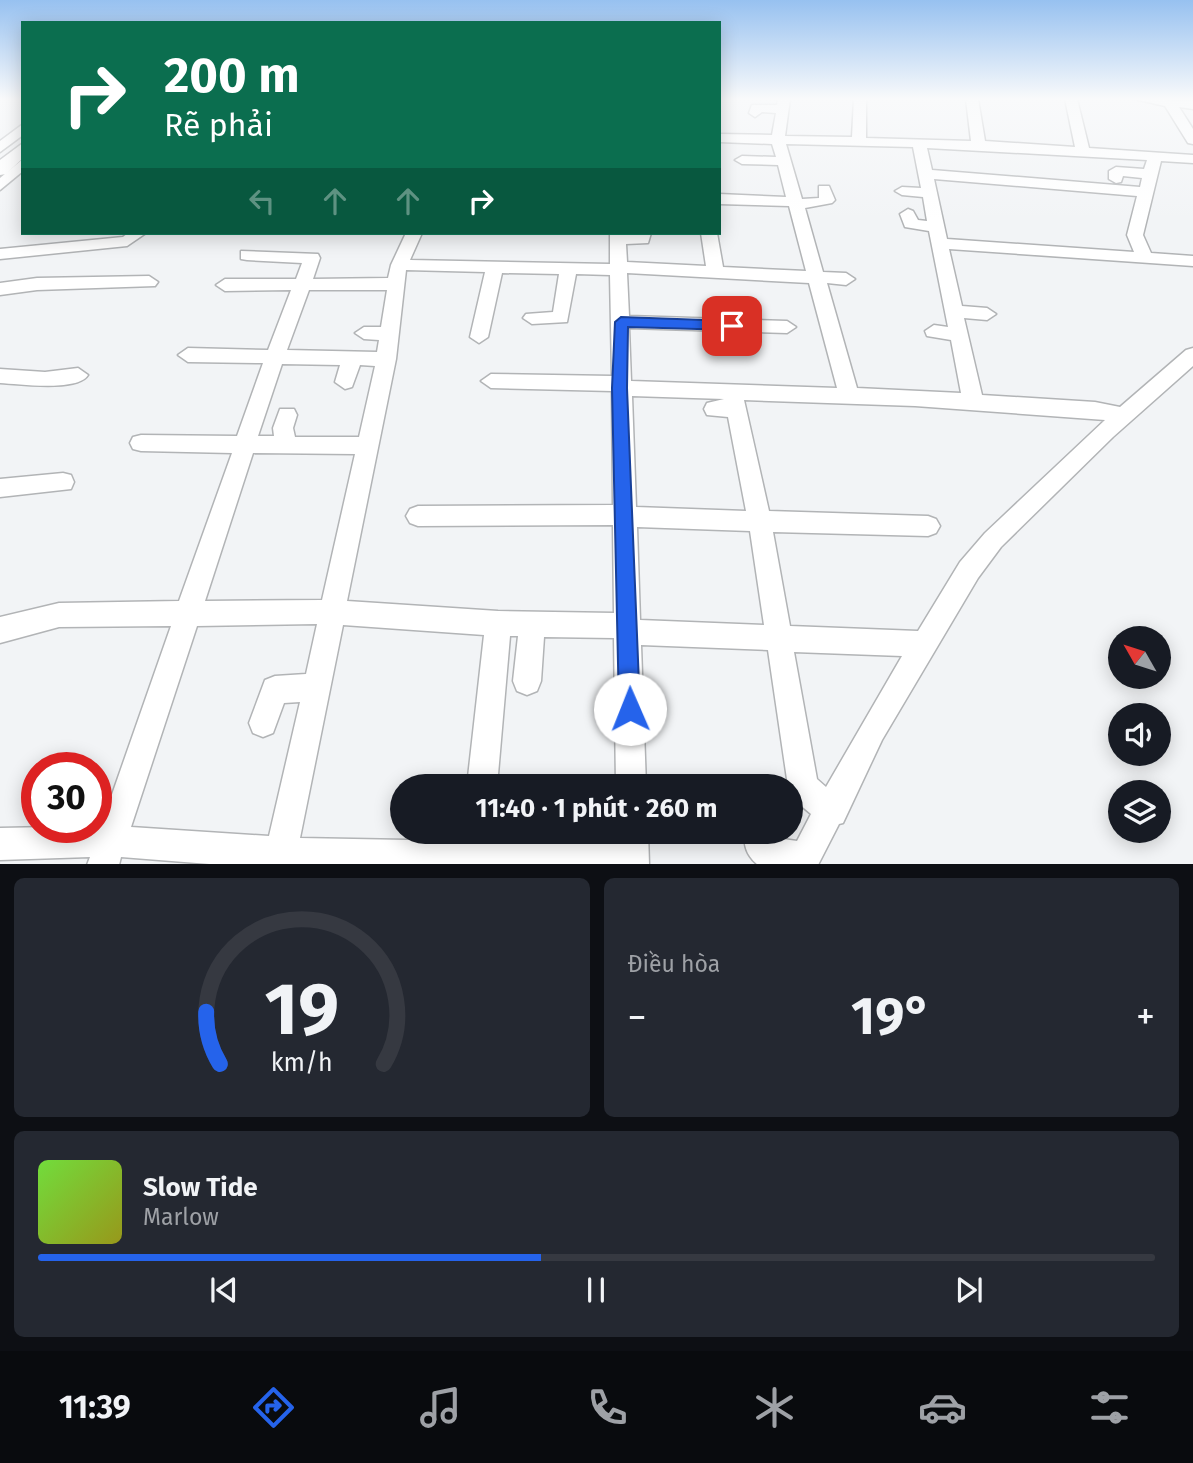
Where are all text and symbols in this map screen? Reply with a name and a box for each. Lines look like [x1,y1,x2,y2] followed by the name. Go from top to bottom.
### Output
[164,46,300,105] text: 200 m
[49,49,140,140] icon: right
[164,106,273,144] text: Rẽ phải
[243,182,281,220] icon: left
[316,182,354,220] icon: ahead
[389,182,427,220] icon: ahead
[462,182,500,220] icon: right
[702,296,762,356] pin
[713,307,751,345] icon: arrive
[1108,626,1171,690] north arrow
[1108,626,1171,843] map controls
[593,672,667,746] position arrow
[1108,703,1171,766] button: sound
[21,752,112,843] speed limit sign: 30
[1108,780,1171,843] button: layers
[476,793,717,824] text: 11:40 · 1 phút · 260 m
[628,950,720,978] text: Điều hòa
[264,966,339,1053] text: 19
[851,985,931,1048] text: 19°
[628,994,647,1040] text: −
[1136,994,1155,1040] text: +
[271,1047,333,1077] text: km/h
[143,1172,258,1203] text: Slow Tide
[143,1203,219,1231] text: Marlow
[205,1271,243,1309] icon: previous
[577,1271,615,1309] icon: pause
[950,1271,988,1309] icon: next
[249,1383,298,1432] icon: directions
[416,1383,465,1432] icon: music
[583,1383,632,1432] icon: phone
[750,1383,799,1432] icon: climate
[918,1383,967,1432] icon: car
[1085,1383,1134,1432] icon: filters
[59,1388,131,1426] text: 11:39

